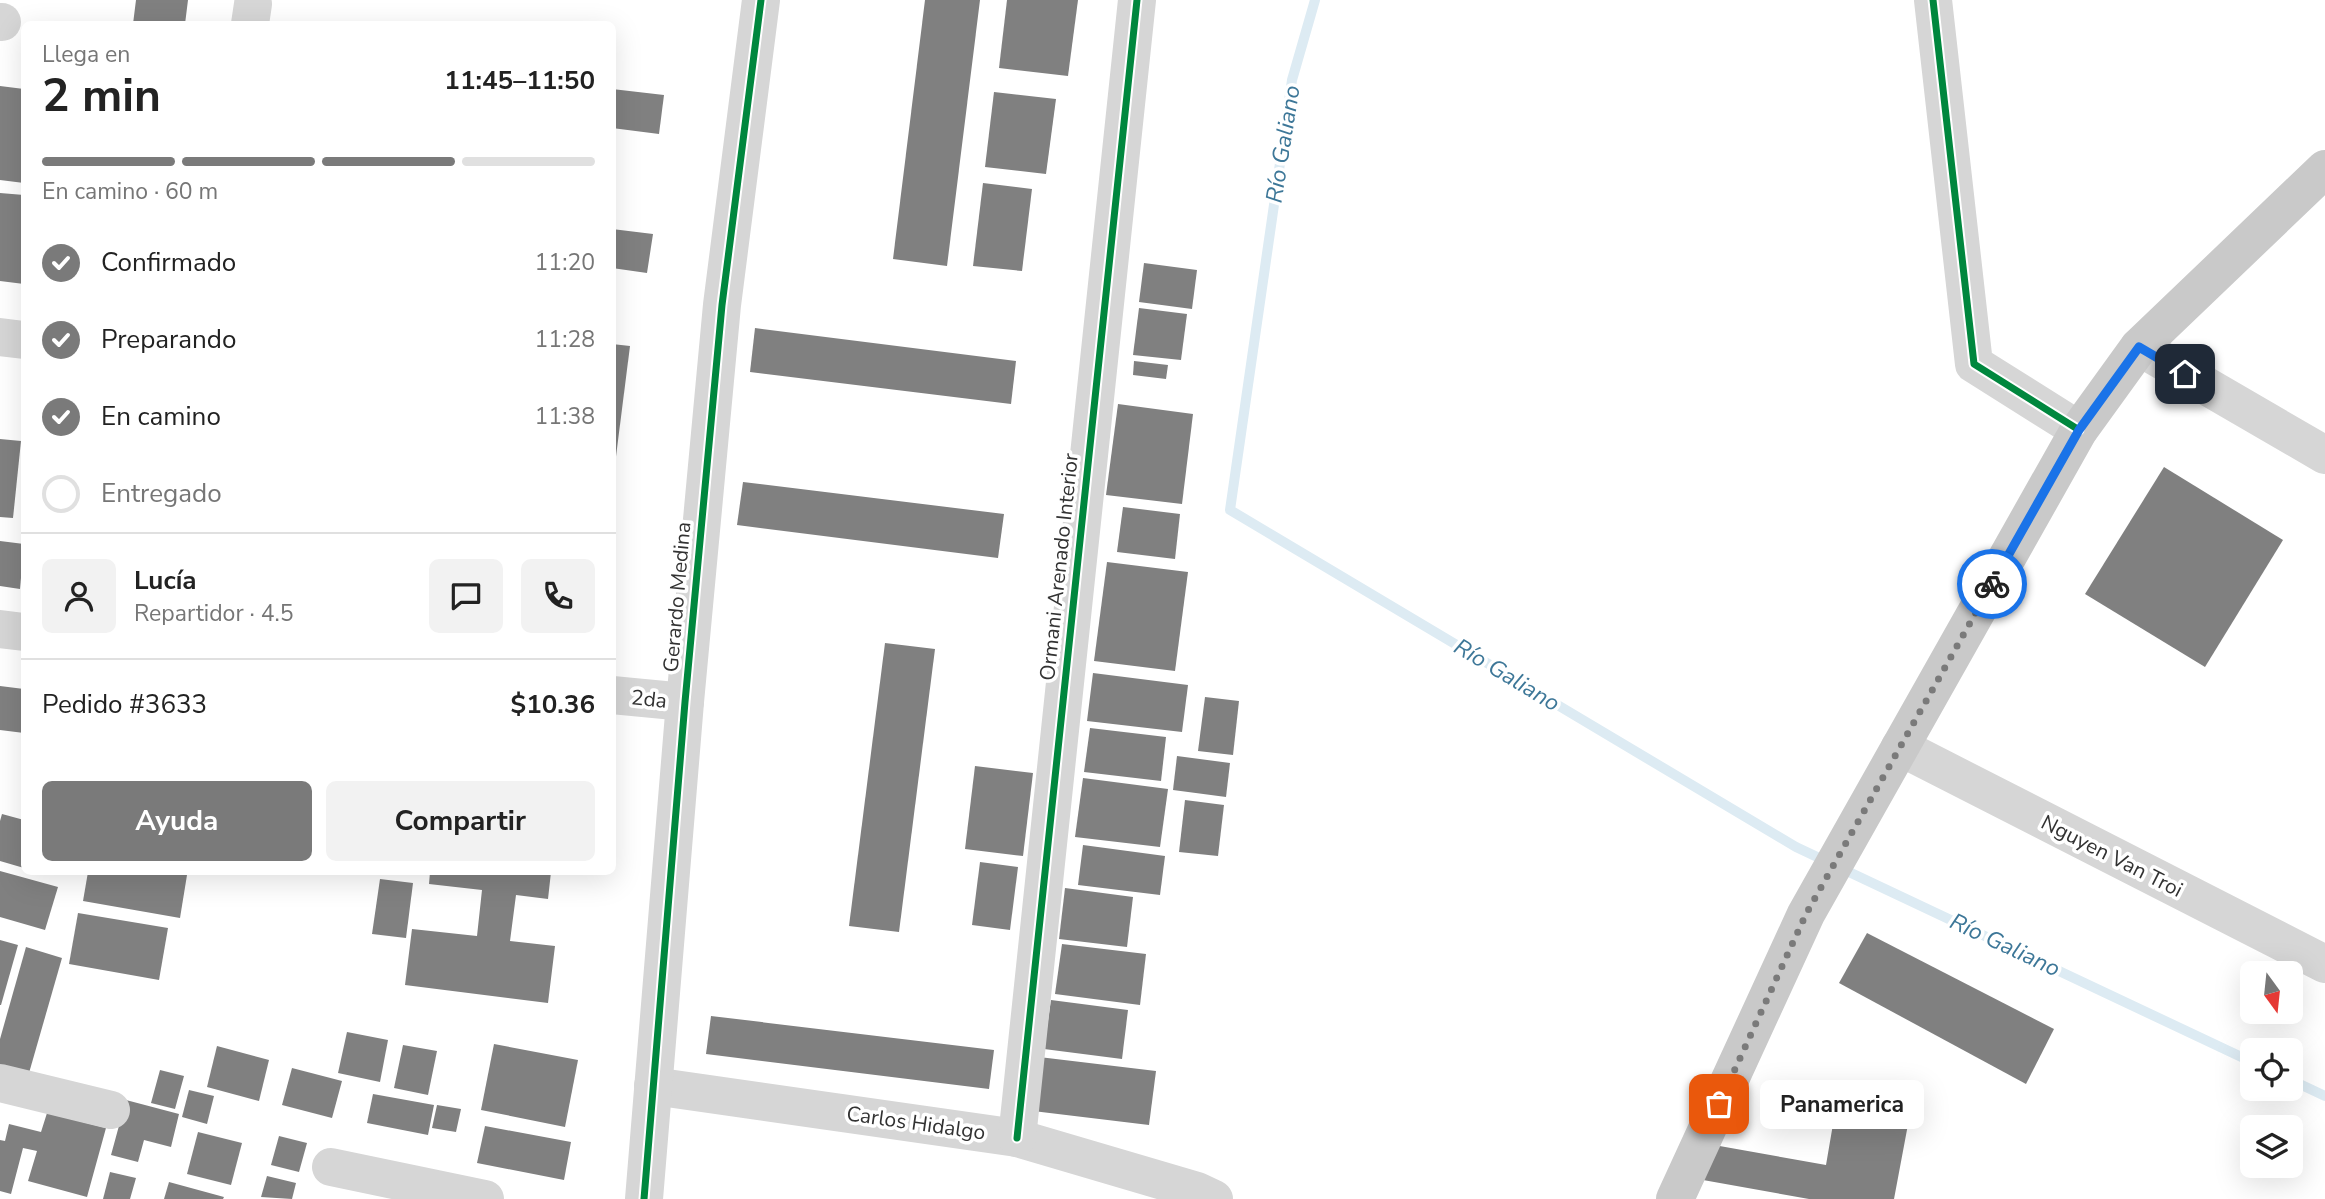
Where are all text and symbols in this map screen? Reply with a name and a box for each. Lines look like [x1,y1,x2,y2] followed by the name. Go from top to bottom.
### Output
[42,39,130,70] text: Llega en
[444,63,595,98] text: 11:45–11:50
[42,64,161,127] text: 2 min
[1258,83,1308,205] water label: Río Galiano
[42,176,218,207] text: En camino · 60 m
[42,244,80,282] icon: check
[101,245,236,280] text: Confirmado
[535,247,595,278] text: 11:20
[42,321,80,359] icon: check
[101,322,236,357] text: Preparando
[535,324,595,355] text: 11:28
[2155,344,2215,404] pin
[2166,355,2204,393] icon: home
[42,398,80,436] icon: check
[101,399,221,434] text: En camino
[535,401,595,432] text: 11:38
[1033,451,1085,682] street label: Ormani Arenado Interior
[101,476,222,511] text: Entregado
[656,521,698,673] street label: Gerardo Medina
[1957,549,2027,619] courier
[42,559,116,633] button: person
[429,559,503,633] button: chat
[521,559,595,633] button: phone
[134,563,197,598] text: Lucía
[1973,565,2011,603] icon: bike
[134,598,294,629] text: Repartidor · 4.5
[1448,631,1566,719] water label: Río Galiano
[630,683,668,715] street label: 2da
[42,687,207,722] text: Pedido #3633
[511,687,595,722] text: $10.36
[42,781,312,861] button: Ayuda
[326,781,595,861] button: Compartir
[2036,808,2188,904] street label: Nguyen Van Troi
[1945,906,2065,984] water label: Río Galiano
[2240,961,2303,1024] north arrow
[2240,961,2303,1178] map controls
[2240,1038,2303,1101] button: locate
[1689,1074,1749,1134] pin
[1761,1080,1926,1128] callout: Panamerica
[1700,1085,1738,1123] icon: bag
[1780,1089,1904,1120] text: Panamerica
[845,1099,987,1147] street label: Carlos Hidalgo
[2240,1115,2303,1178] button: layers

